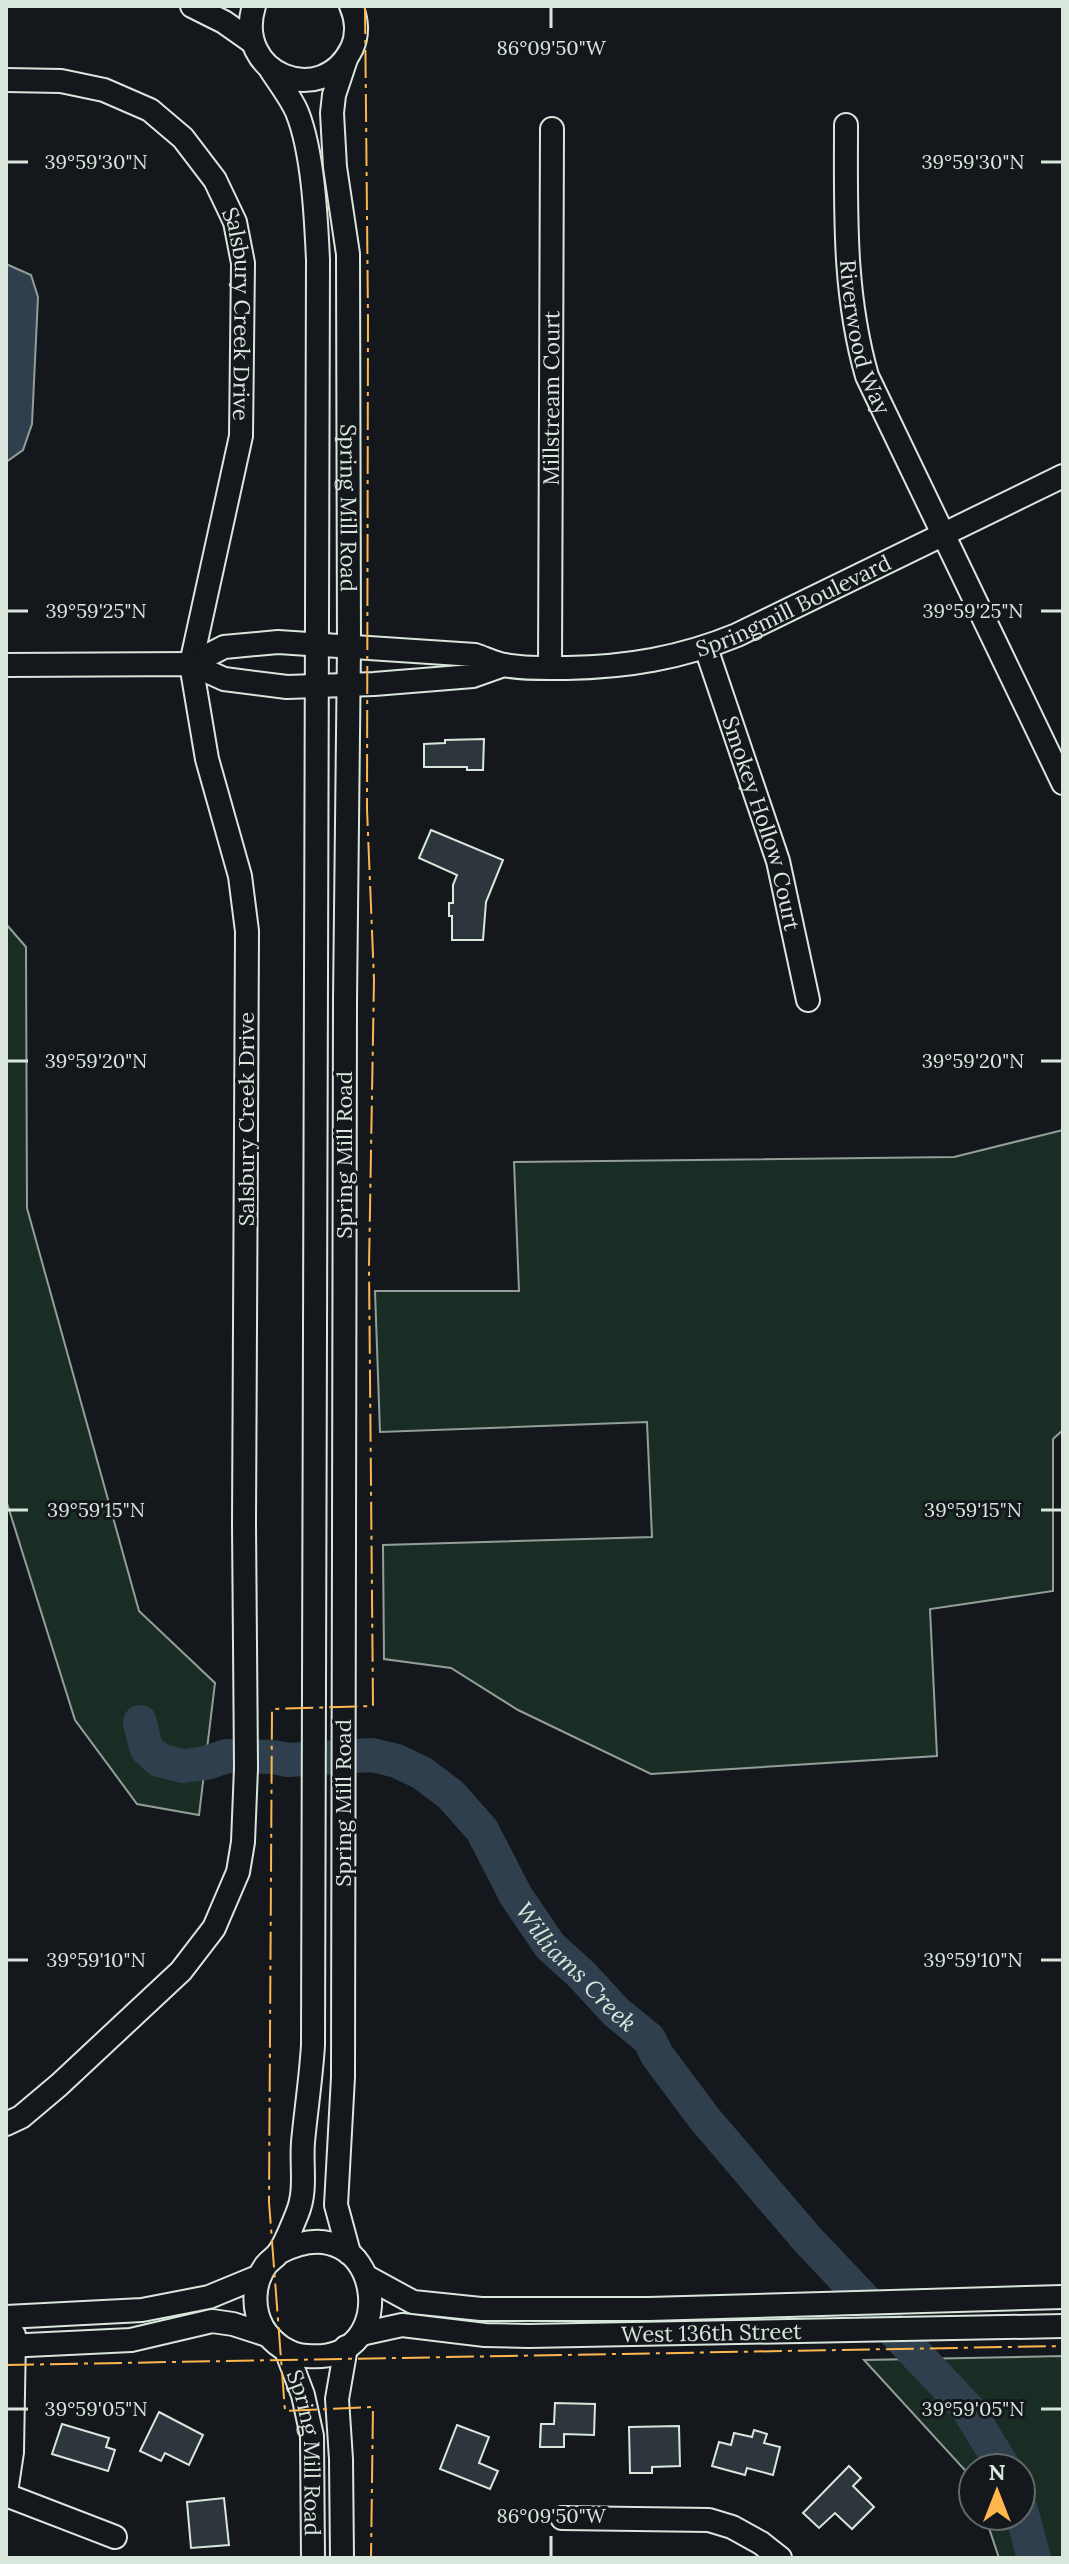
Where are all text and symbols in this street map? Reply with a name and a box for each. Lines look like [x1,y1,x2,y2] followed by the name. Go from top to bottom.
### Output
[496,35,607,60] text: 86°09'50"W
[44,149,148,174] text: 39°59'30"N
[921,149,1025,174] text: 39°59'30"N
[216,202,257,421] street label: Salsbury Creek Drive
[834,259,897,419] street label: Riverwood Way
[537,310,565,485] street label: Millstream Court
[334,424,363,592] street label: Spring Mill Road
[692,548,895,663] street label: Springmill Boulevard
[45,598,147,623] text: 39°59'25"N
[922,598,1024,623] text: 39°59'25"N
[716,712,807,934] street label: Smokey Hollow Court
[232,1012,260,1226] street label: Salsbury Creek Drive
[45,1048,147,1073] text: 39°59'20"N
[922,1048,1024,1073] text: 39°59'20"N
[330,1071,358,1239] street label: Spring Mill Road
[47,1497,145,1522] text: 39°59'15"N
[924,1497,1022,1522] text: 39°59'15"N
[329,1719,357,1887] street label: Spring Mill Road
[509,1896,643,2038] water label: Williams Creek
[46,1947,146,1972] text: 39°59'10"N
[923,1947,1023,1972] text: 39°59'10"N
[621,2317,802,2348] street label: West 136th Street
[281,2366,327,2536] street label: Spring Mill Road
[45,2396,147,2421] text: 39°59'05"N
[922,2396,1024,2421] text: 39°59'05"N
[957,2452,1037,2532] north arrow
[988,2458,1006,2486] text: N
[496,2503,607,2528] text: 86°09'50"W

